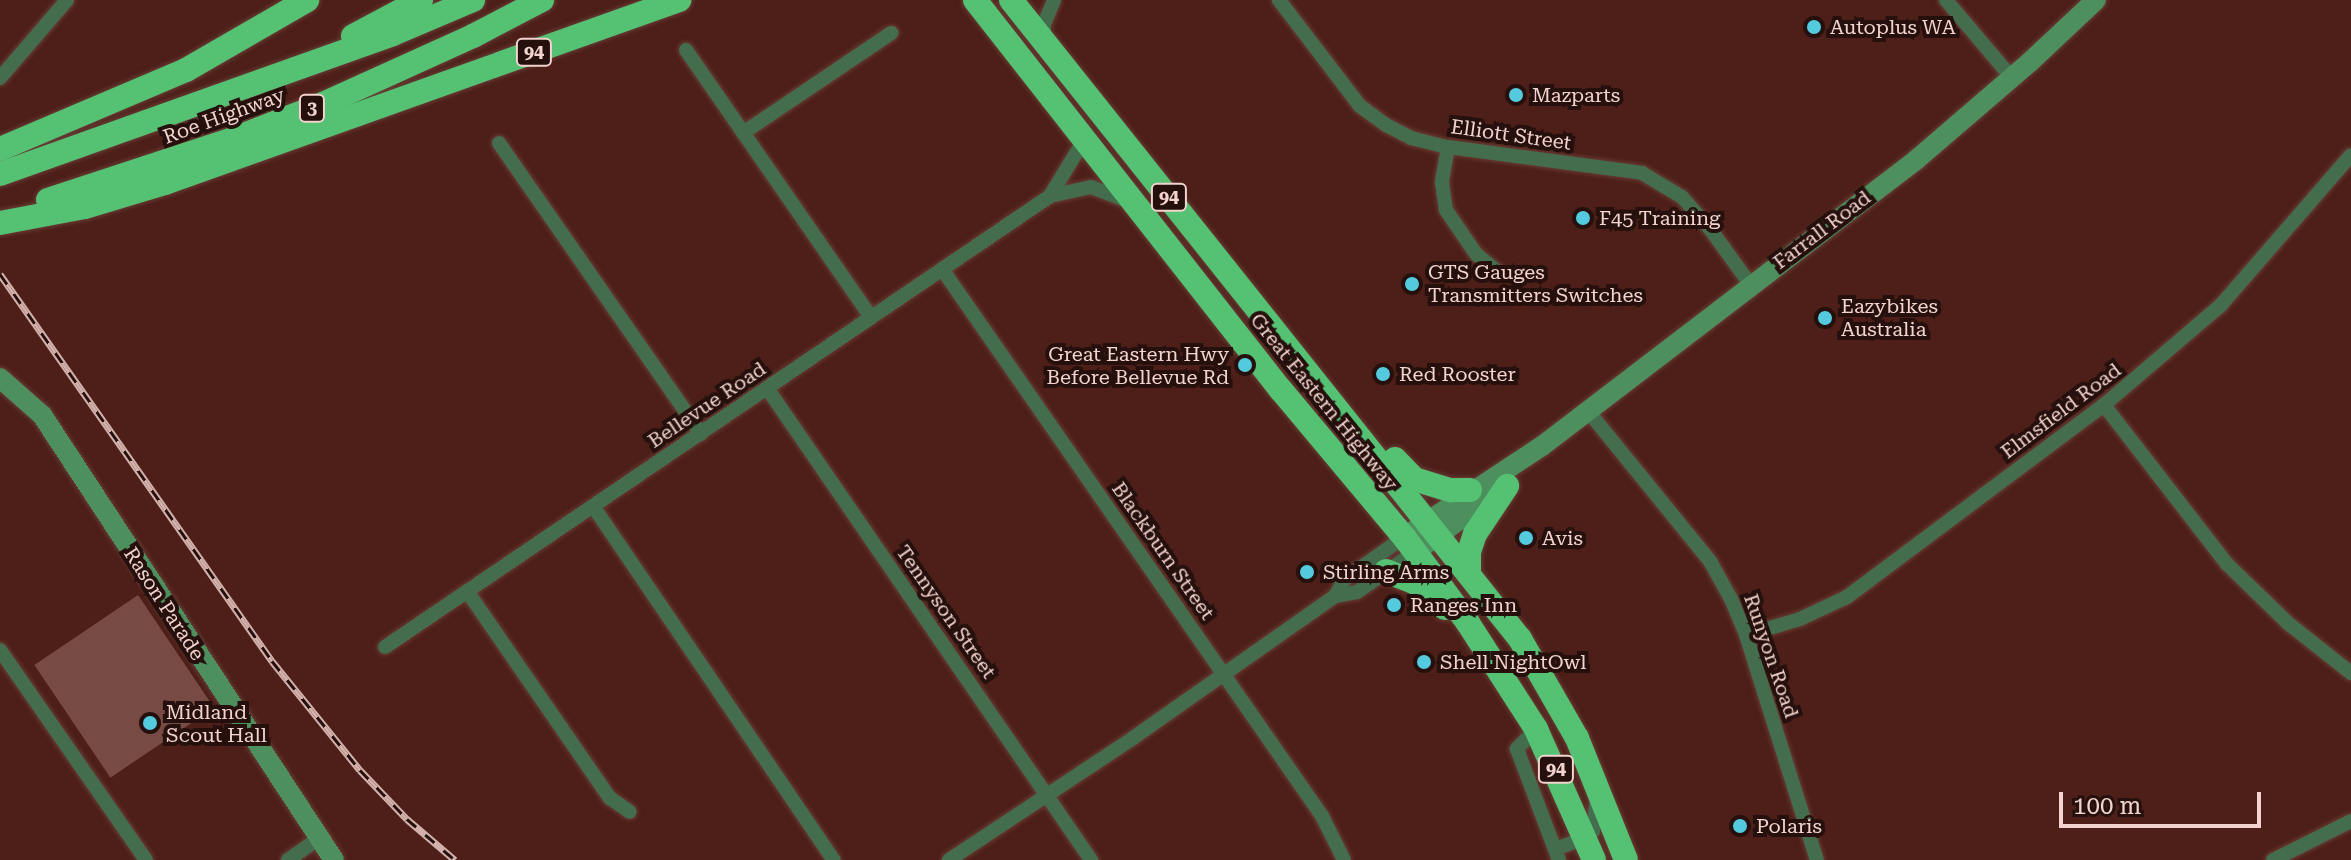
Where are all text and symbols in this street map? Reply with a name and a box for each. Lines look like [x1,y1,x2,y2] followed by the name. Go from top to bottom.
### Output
[1830,15,1956,39] place label: Autoplus WA
[1805,18,1823,36] marker: Autoplus WA
[514,38,554,66] road number: 94
[160,83,288,149] street label: Roe Highway
[1532,83,1620,107] place label: Mazparts
[1507,86,1525,104] marker: Mazparts
[298,94,326,122] road number: 3
[1449,115,1573,155] street label: Elliott Street
[1149,183,1189,211] road number: 94
[1769,186,1875,274] street label: Farrall Road
[1599,206,1720,230] place label: F45 Training
[1574,209,1592,227] marker: F45 Training
[1428,260,1643,307] place label: GTS Gauges Transmitters Switches
[1403,275,1421,293] marker: GTS Gauges Transmitters Switches
[1841,294,1938,341] place label: Eazybikes Australia
[1245,309,1403,495] street label: Great Eastern Highway
[1816,309,1834,327] marker: Eazybikes Australia
[1046,342,1229,389] place label: Great Eastern Hwy Before Bellevue Rd
[1236,356,1254,374] marker: Great Eastern Hwy Before Bellevue Rd
[644,357,770,453] street label: Bellevue Road
[1996,358,2126,464] street label: Elmsfield Road
[1399,362,1516,386] place label: Red Rooster
[1374,365,1392,383] marker: Red Rooster
[1107,478,1219,624] street label: Blackburn Street
[1542,526,1583,550] place label: Avis
[1517,529,1535,547] marker: Avis
[891,541,1001,683] street label: Tennyson Street
[119,543,209,665] street label: Rason Parade
[1323,560,1449,584] place label: Stirling Arms
[1298,563,1316,581] marker: Stirling Arms
[1739,591,1803,721] street label: Runyon Road
[1410,593,1517,617] place label: Ranges Inn
[1385,596,1403,614] marker: Ranges Inn
[1440,650,1586,674] place label: Shell NightOwl
[1415,653,1433,671] marker: Shell NightOwl
[166,700,267,747] place label: Midland Scout Hall
[141,714,159,732] marker: Midland Scout Hall
[1536,755,1576,783] road number: 94
[2063,776,2265,826] scale bar
[2073,792,2141,820] text: 100 m
[1756,814,1822,838] place label: Polaris
[1731,817,1749,835] marker: Polaris

